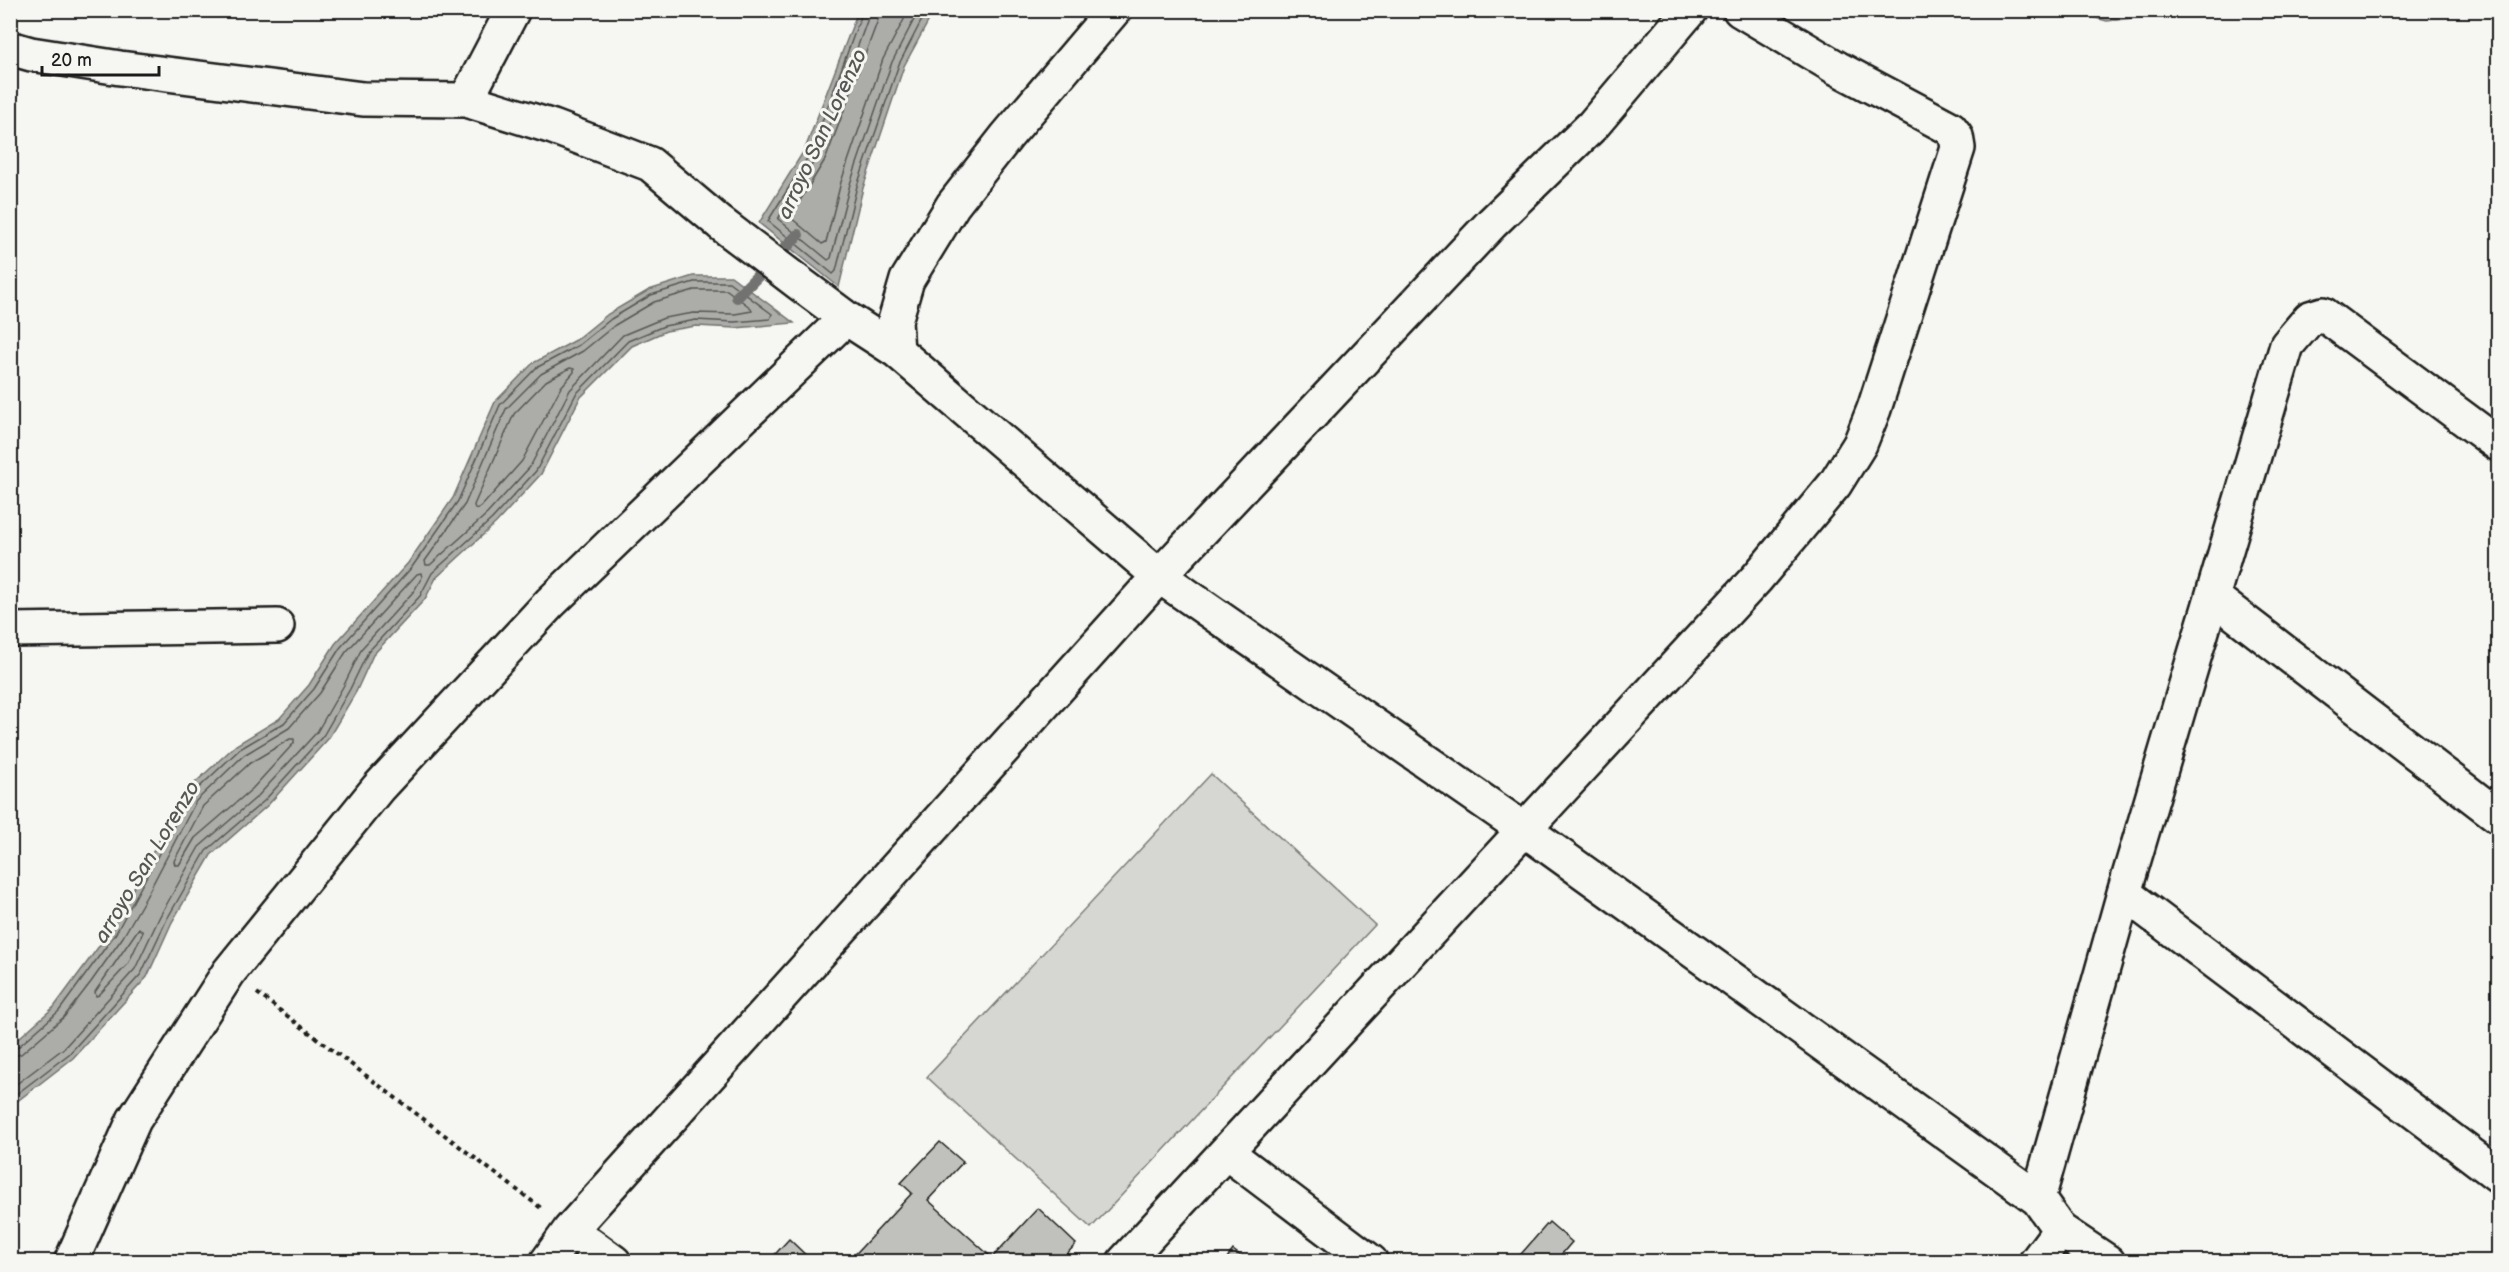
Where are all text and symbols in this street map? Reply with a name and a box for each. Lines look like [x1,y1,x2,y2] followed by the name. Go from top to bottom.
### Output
[42,39,159,77] scale bar
[772,45,872,223] water label: arroyo San Lorenzo
[51,50,92,71] text: 20 m
[89,776,205,948] water label: arroyo San Lorenzo

